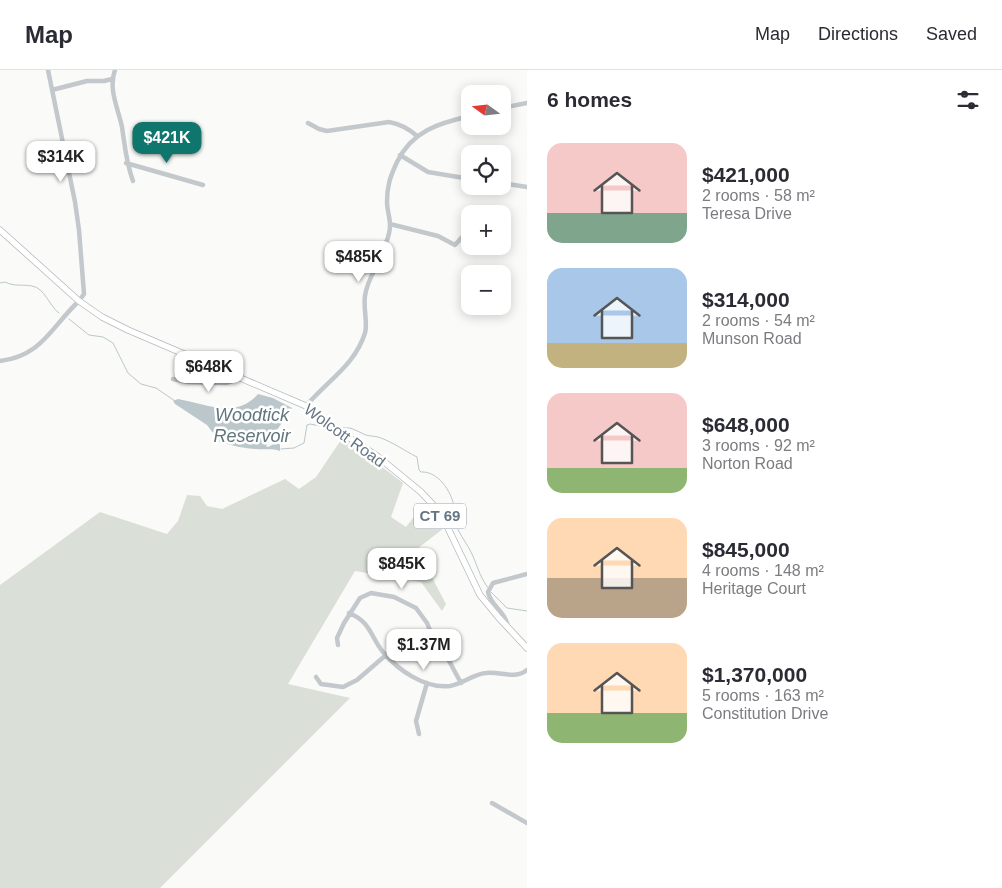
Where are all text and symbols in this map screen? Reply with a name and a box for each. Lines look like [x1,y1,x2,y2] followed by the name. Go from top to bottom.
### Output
[25,21,73,48] text: Map
[755,24,790,44] text: Map
[818,24,898,44] text: Directions
[926,24,977,44] text: Saved
[461,85,511,135] north arrow
[461,85,511,315] map controls
[954,86,982,114] icon: filters
[547,88,632,111] text: 6 homes
[132,122,202,164] pin: $421K
[143,129,191,146] text: $421K
[26,140,96,183] pin: $314K
[461,145,511,195] button: locate
[37,148,85,165] text: $314K
[587,163,647,223] icon: home
[702,163,790,186] text: $421,000
[702,187,815,204] text: 2 rooms · 58 m²
[461,205,511,255] button: +
[702,205,792,222] text: Teresa Drive
[324,240,394,283] pin: $485K
[335,248,383,265] text: $485K
[461,265,511,315] button: −
[587,288,647,348] icon: home
[702,288,790,311] text: $314,000
[702,312,815,329] text: 2 rooms · 54 m²
[702,330,802,347] text: Munson Road
[174,350,244,393] pin: $648K
[185,358,233,375] text: $648K
[301,400,388,470] street label: Wolcott Road
[213,405,292,446] water label: Woodtick Reservoir
[587,413,647,473] icon: home
[702,413,790,436] text: $648,000
[702,437,815,454] text: 3 rooms · 92 m²
[702,455,793,472] text: Norton Road
[414,504,466,528] road number: CT 69
[587,538,647,598] icon: home
[702,538,790,561] text: $845,000
[367,548,437,590] pin: $845K
[378,555,426,572] text: $845K
[702,562,824,579] text: 4 rooms · 148 m²
[702,580,806,597] text: Heritage Court
[383,628,465,671] pin: $1.37M
[397,636,451,653] text: $1.37M
[587,663,647,723] icon: home
[702,663,807,686] text: $1,370,000
[702,687,824,704] text: 5 rooms · 163 m²
[702,705,828,722] text: Constitution Drive

